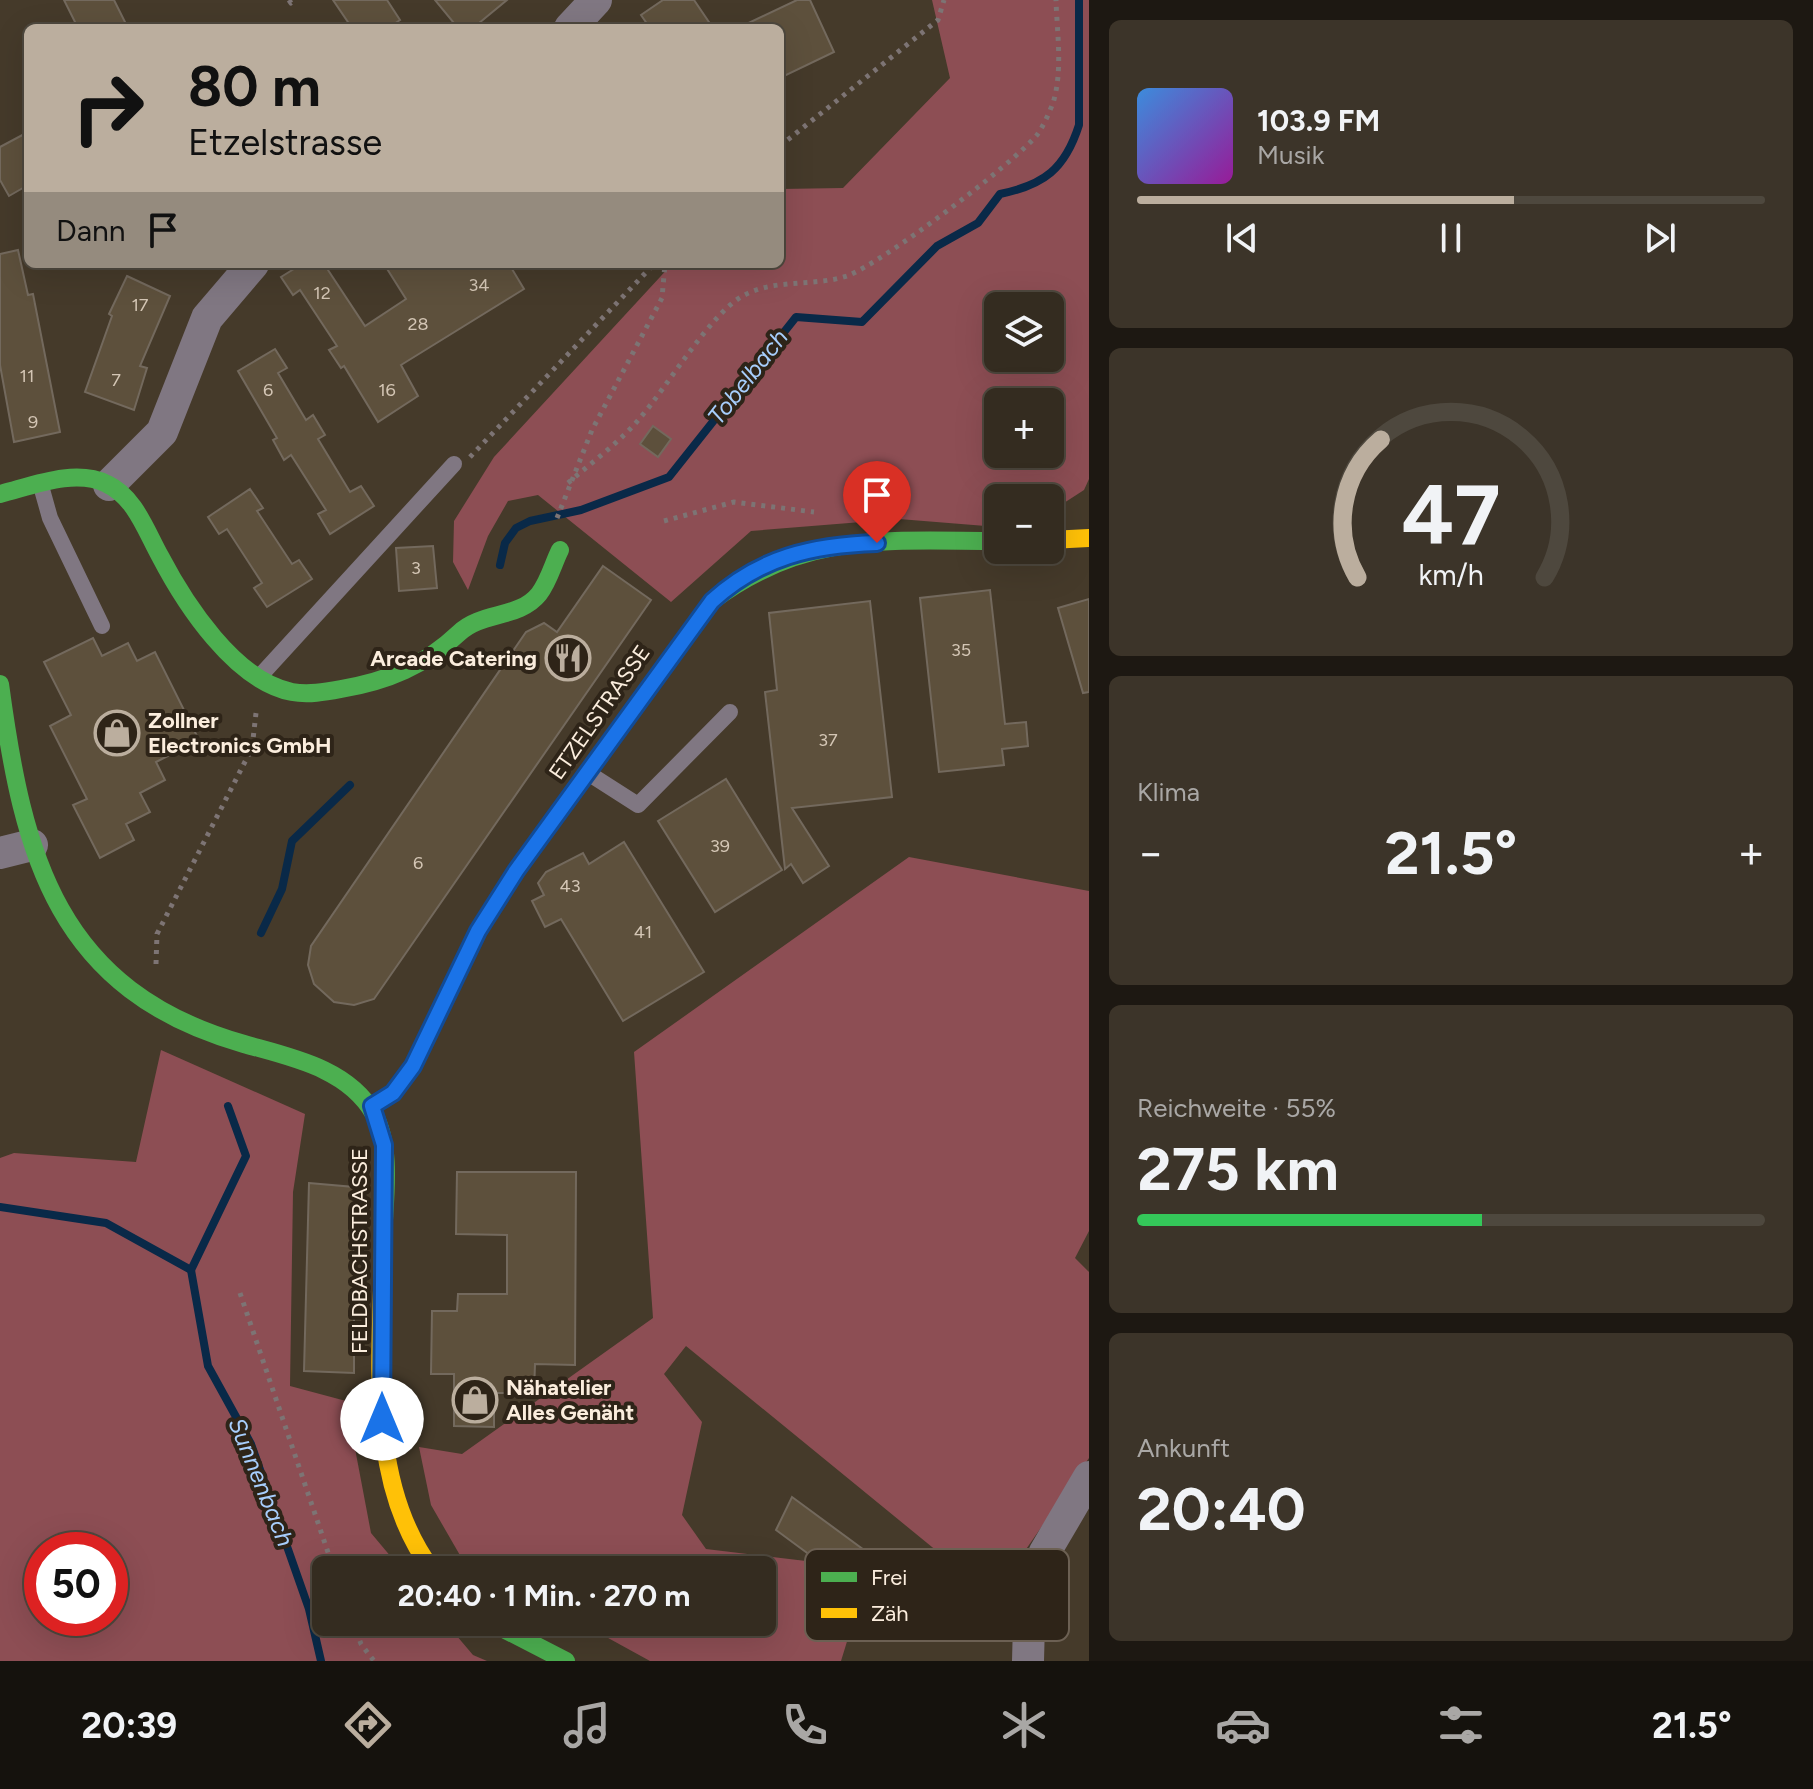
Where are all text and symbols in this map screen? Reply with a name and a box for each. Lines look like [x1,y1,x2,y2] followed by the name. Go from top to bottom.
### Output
[188,53,321,120] text: 80 m
[56,56,160,160] icon: right
[1257,102,1380,139] text: 103.9 FM
[188,121,382,164] text: Etzelstrasse
[1257,139,1324,171] text: Musik
[141,208,185,252] icon: arrive
[56,212,125,249] text: Dann
[1220,216,1264,260] icon: previous
[1429,216,1473,260] icon: pause
[1638,216,1682,260] icon: next
[469,274,489,296] house number: 34
[313,282,331,304] house number: 12
[984,292,1064,564] map controls
[984,292,1064,372] button: layers
[131,294,149,316] house number: 17
[407,313,429,335] house number: 28
[701,323,794,430] water label: Tobelbach
[20,365,34,387] house number: 11
[111,369,121,391] house number: 7
[263,379,273,401] house number: 6
[378,379,396,401] house number: 16
[984,388,1064,468] button: +
[28,411,38,433] house number: 9
[843,461,911,543] pin
[1402,465,1500,565] text: 47
[855,473,899,517] icon: arrive
[984,484,1064,564] button: −
[411,557,421,579] house number: 3
[1418,558,1484,592] text: km/h
[544,634,592,682] restaurant icon: Arcade Catering
[951,639,971,661] house number: 35
[543,640,656,785] street label: ETZELSTRASSE
[370,645,537,672] place label: Arcade Catering
[148,707,331,759] place label: Zollner Electronics GmbH
[93,709,141,757] shop icon: Zollner Electronics GmbH
[818,729,838,751] house number: 37
[1137,776,1200,808] text: Klima
[1385,817,1517,889] text: 21.5°
[1137,826,1164,879] text: −
[1738,826,1765,879] text: +
[710,835,730,857] house number: 39
[413,852,423,874] house number: 6
[560,875,580,897] house number: 43
[634,921,652,943] house number: 41
[1137,1092,1336,1124] text: Reichweite · 55%
[1137,1133,1339,1205] text: 275 km
[346,1148,373,1354] street label: FELDBACHSTRASSE
[506,1374,634,1426] place label: Nähatelier Alles Genäht
[451,1376,499,1424] shop icon: Nähatelier Alles Genäht
[340,1377,424,1461] position arrow
[223,1413,300,1550] water label: Sunnenbach
[1137,1432,1230,1464] text: Ankunft
[1137,1473,1306,1545] text: 20:40
[24,1532,128,1636] speed limit sign: 50
[805,1549,1069,1641] legend
[871,1564,907,1591] text: Frei
[397,1577,691,1614] text: 20:40 · 1 Min. · 270 m
[871,1600,909,1627] text: Zäh
[340,1697,396,1753] icon: directions
[559,1697,615,1753] icon: music
[777,1697,833,1753] icon: phone
[996,1697,1052,1753] icon: climate
[1215,1697,1271,1753] icon: car
[1433,1697,1489,1753] icon: filters
[81,1704,177,1747] text: 20:39
[1652,1704,1732,1747] text: 21.5°

